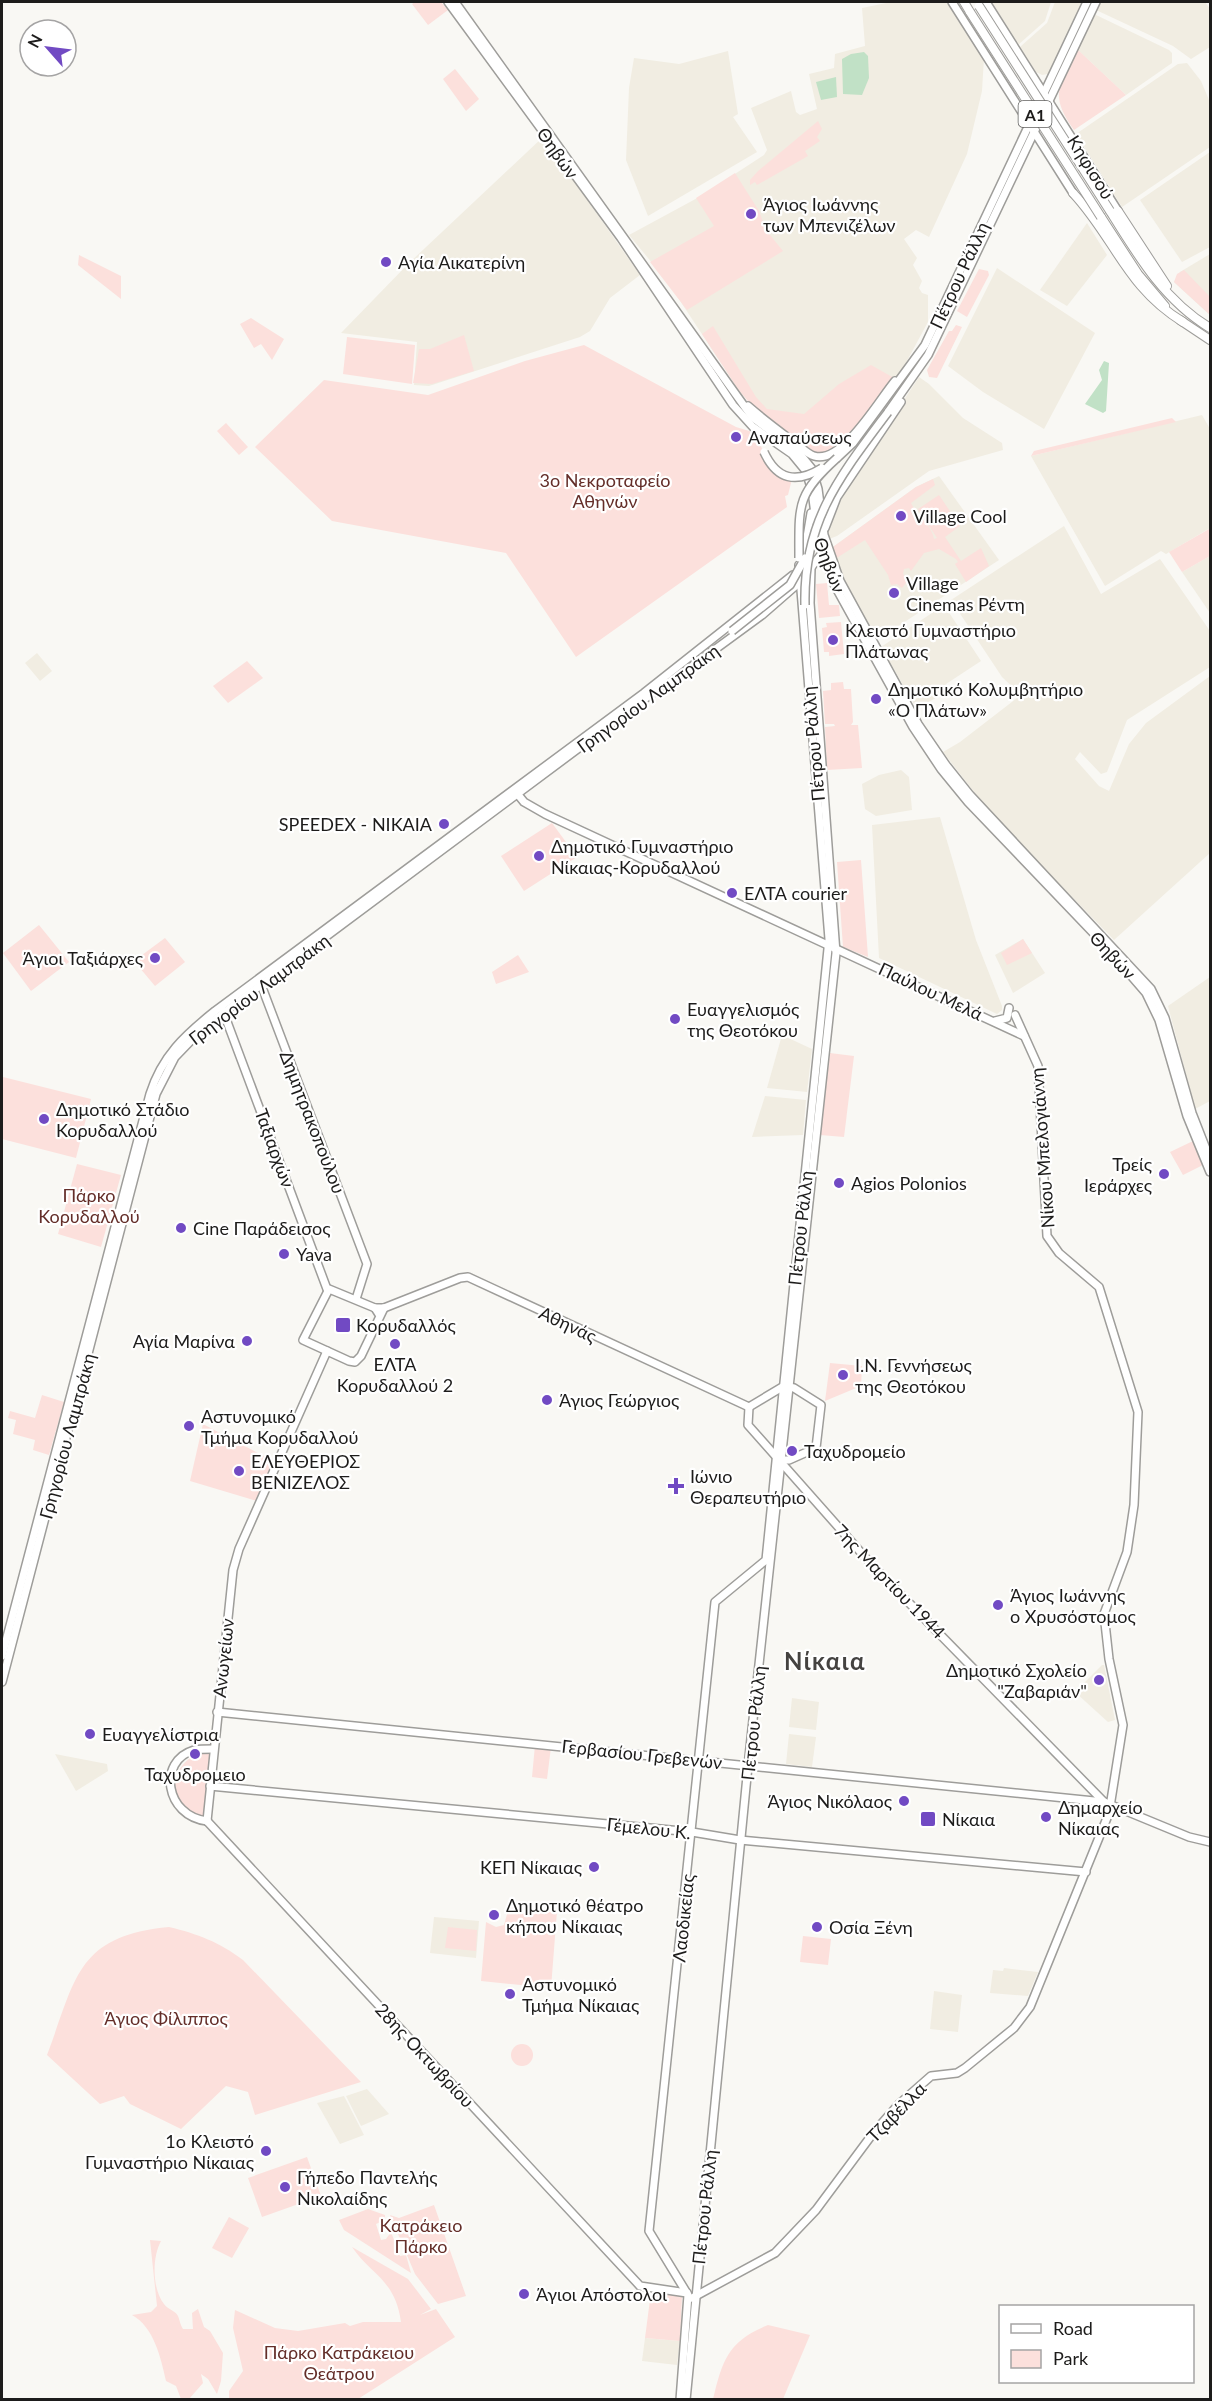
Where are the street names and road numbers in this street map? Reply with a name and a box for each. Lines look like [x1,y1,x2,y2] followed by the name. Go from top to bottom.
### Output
[1018,101,1052,127] road number: Α1
[532,123,584,183] street label: Θηβών
[1063,131,1119,203] street label: Κηφισού
[925,218,993,332] street label: Πέτρου Ράλλη
[809,534,851,596] street label: Θηβών
[573,639,723,757] street label: Γρηγορίου Λαμπράκη
[797,686,829,802] street label: Πέτρου Ράλλη
[1085,926,1141,984] street label: Θηβών
[184,929,334,1049] street label: Γρηγορίου Λαμπράκη
[875,957,987,1025] street label: Παύλου Μελά
[276,1047,350,1197] street label: Δημητρακοπούλου
[1025,1067,1059,1229] street label: Νίκου Μπελογιάννη
[251,1106,299,1190] street label: Ταξιαρχών
[783,1169,817,1287] street label: Πέτρου Ράλλη
[536,1301,601,1347] street label: Αθηνάς
[34,1351,100,1521] street label: Γρηγορίου Λαμπράκη
[830,1519,950,1643] street label: 7ης Μαρτίου 1944
[208,1617,238,1699] street label: Ανωγείων
[736,1664,770,1782] street label: Πέτρου Ράλλη
[561,1735,723,1773] street label: Γερβασίου Γρεβενών
[606,1813,692,1843] street label: Γέμελου Κ.
[667,1872,699,1963] street label: Λαοδικείας
[371,1998,479,2112] street label: 28ης Οκτωβρίου
[862,2077,930,2147] street label: Τζαβέλλα
[687,2148,721,2266] street label: Πέτρου Ράλλη

